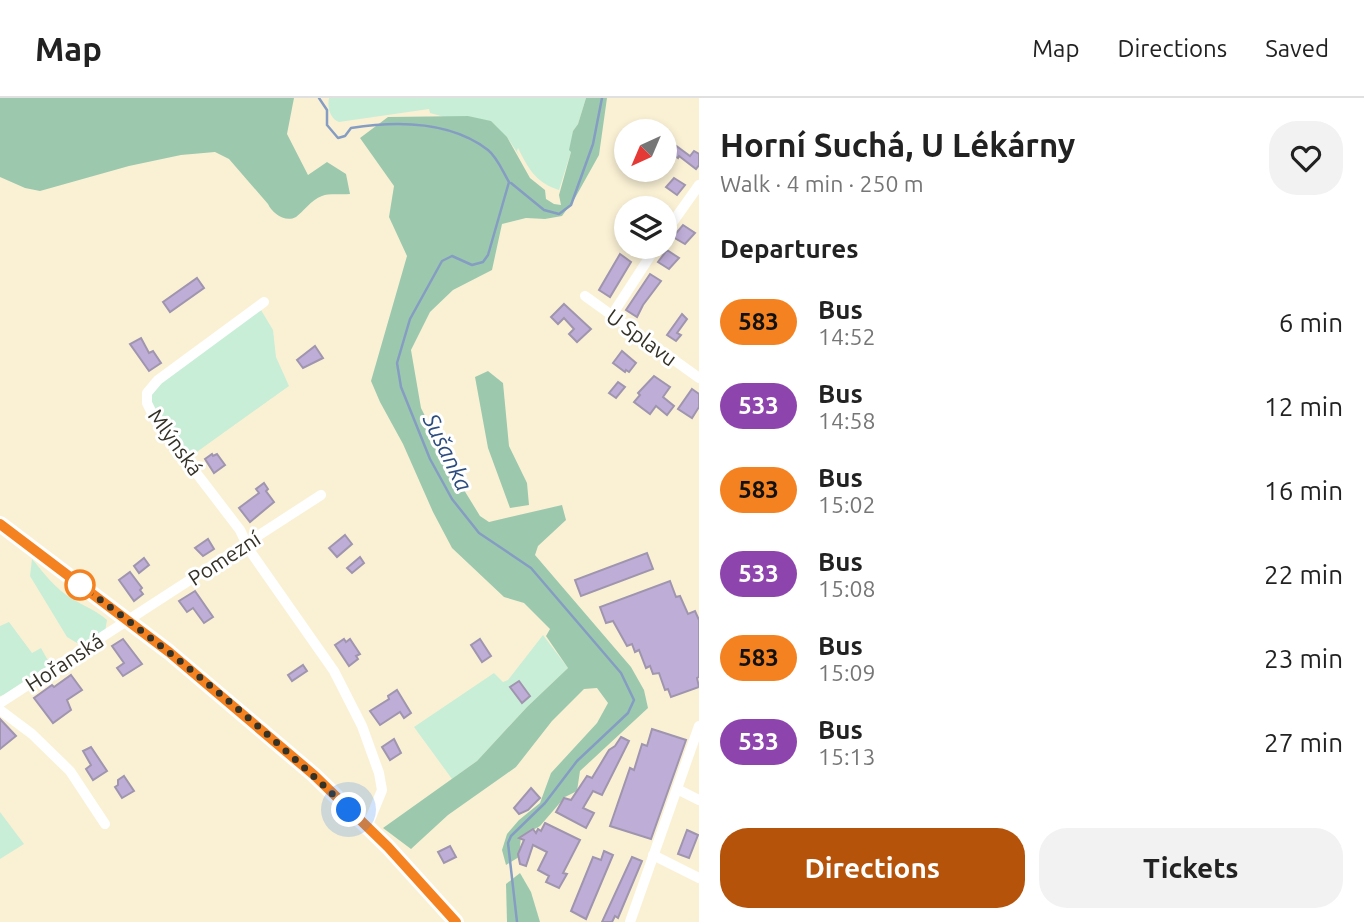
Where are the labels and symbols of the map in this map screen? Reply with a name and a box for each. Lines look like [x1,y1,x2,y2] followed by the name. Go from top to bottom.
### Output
[614,119,677,182] north arrow
[602,303,682,371] street label: U Splavu
[144,404,208,480] street label: Mlýnská
[418,408,477,495] water label: Sušanka
[183,525,265,590] street label: Pomezní
[65,570,95,600] unlabelled marker
[21,628,107,696] street label: Hořanská
[331,792,366,827] your location

